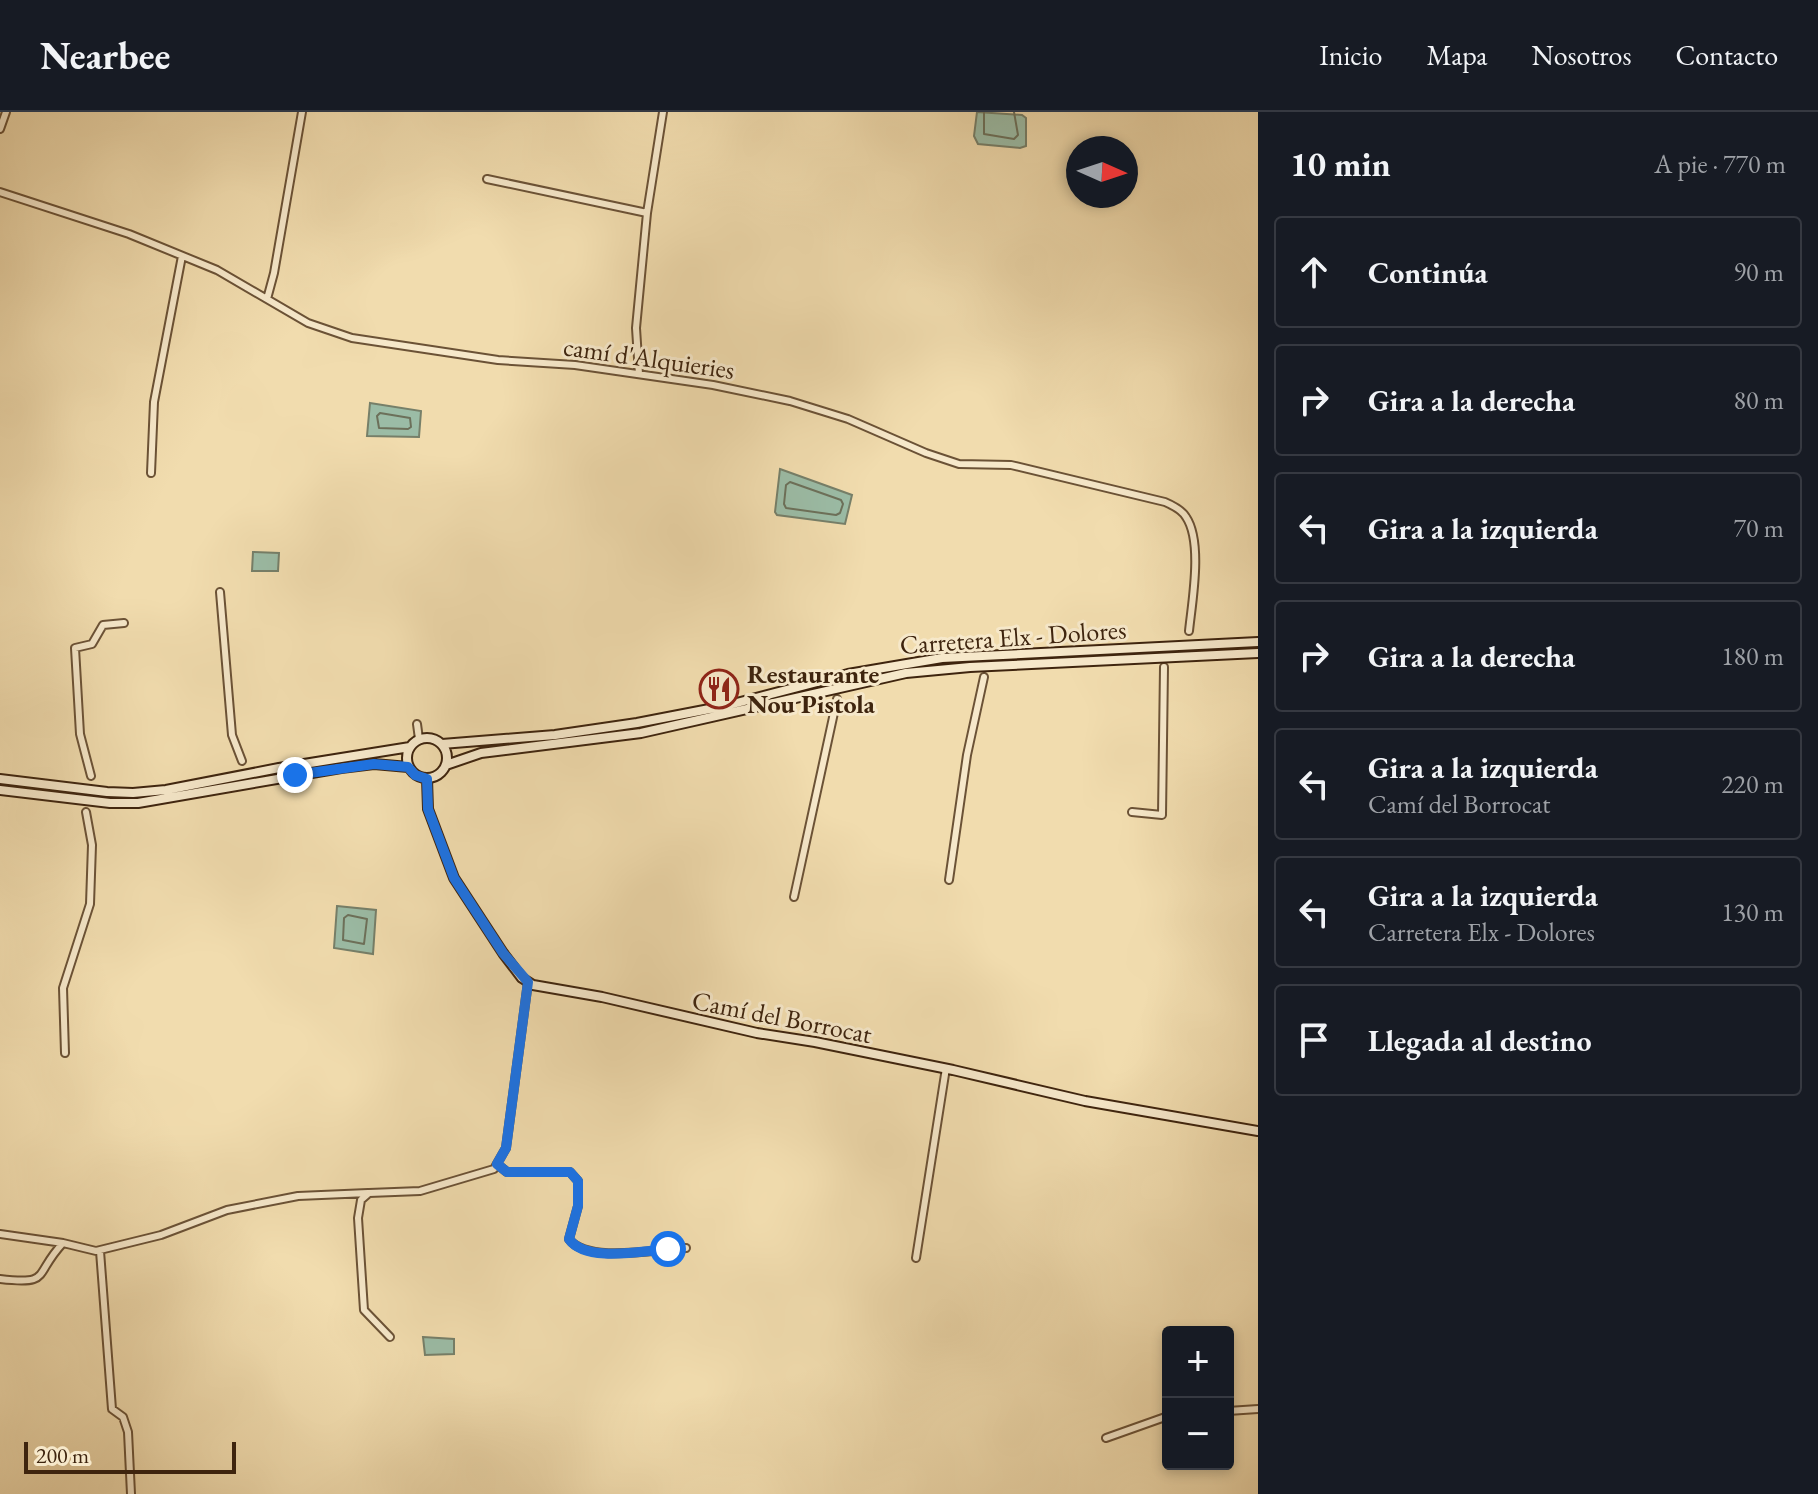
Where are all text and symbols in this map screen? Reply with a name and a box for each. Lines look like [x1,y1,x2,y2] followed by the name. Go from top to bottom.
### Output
[40,31,170,80] text: Nearbee
[1319,37,1382,73] text: Inicio
[1426,37,1487,73] text: Mapa
[1531,37,1631,73] text: Nosotros
[1675,37,1778,73] text: Contacto
[1066,136,1138,208] north arrow
[1290,142,1391,186] text: 10 min
[1654,147,1786,181] text: A pie · 770 m
[1292,250,1336,294] icon: ahead
[1368,253,1488,292] text: Continúa
[1734,255,1784,289] text: 90 m
[561,329,737,387] street label: camí d'Alquieries
[1292,378,1336,422] icon: right
[1368,381,1575,420] text: Gira a la derecha
[1734,383,1784,417] text: 80 m
[1292,506,1336,550] icon: left
[1368,509,1598,548] text: Gira a la izquierda
[1734,511,1784,545] text: 70 m
[899,612,1127,662] street label: Carretera Elx - Dolores
[1292,634,1336,678] icon: right
[1368,637,1575,676] text: Gira a la derecha
[1721,639,1784,673] text: 180 m
[747,657,880,721] place label: Restaurante Nou Pistola
[698,668,740,710] restaurant icon: Restaurante Nou Pistola
[1368,748,1598,787] text: Gira a la izquierda
[277,757,313,793] route end
[1292,762,1336,806] icon: left
[1721,767,1784,801] text: 220 m
[1368,787,1550,821] text: Camí del Borrocat
[1368,876,1598,915] text: Gira a la izquierda
[1292,890,1336,934] icon: left
[1721,895,1784,929] text: 130 m
[1368,915,1595,949] text: Carretera Elx - Dolores
[689,983,875,1051] street label: Camí del Borrocat
[1292,1018,1336,1062] icon: arrive
[1368,1021,1592,1060] text: Llegada al destino
[650,1231,686,1267] route start
[1162,1326,1234,1470] map controls
[1162,1326,1234,1398] button: +
[1162,1398,1234,1470] button: −
[24,1438,236,1474] scale bar
[36,1441,89,1470] text: 200 m

